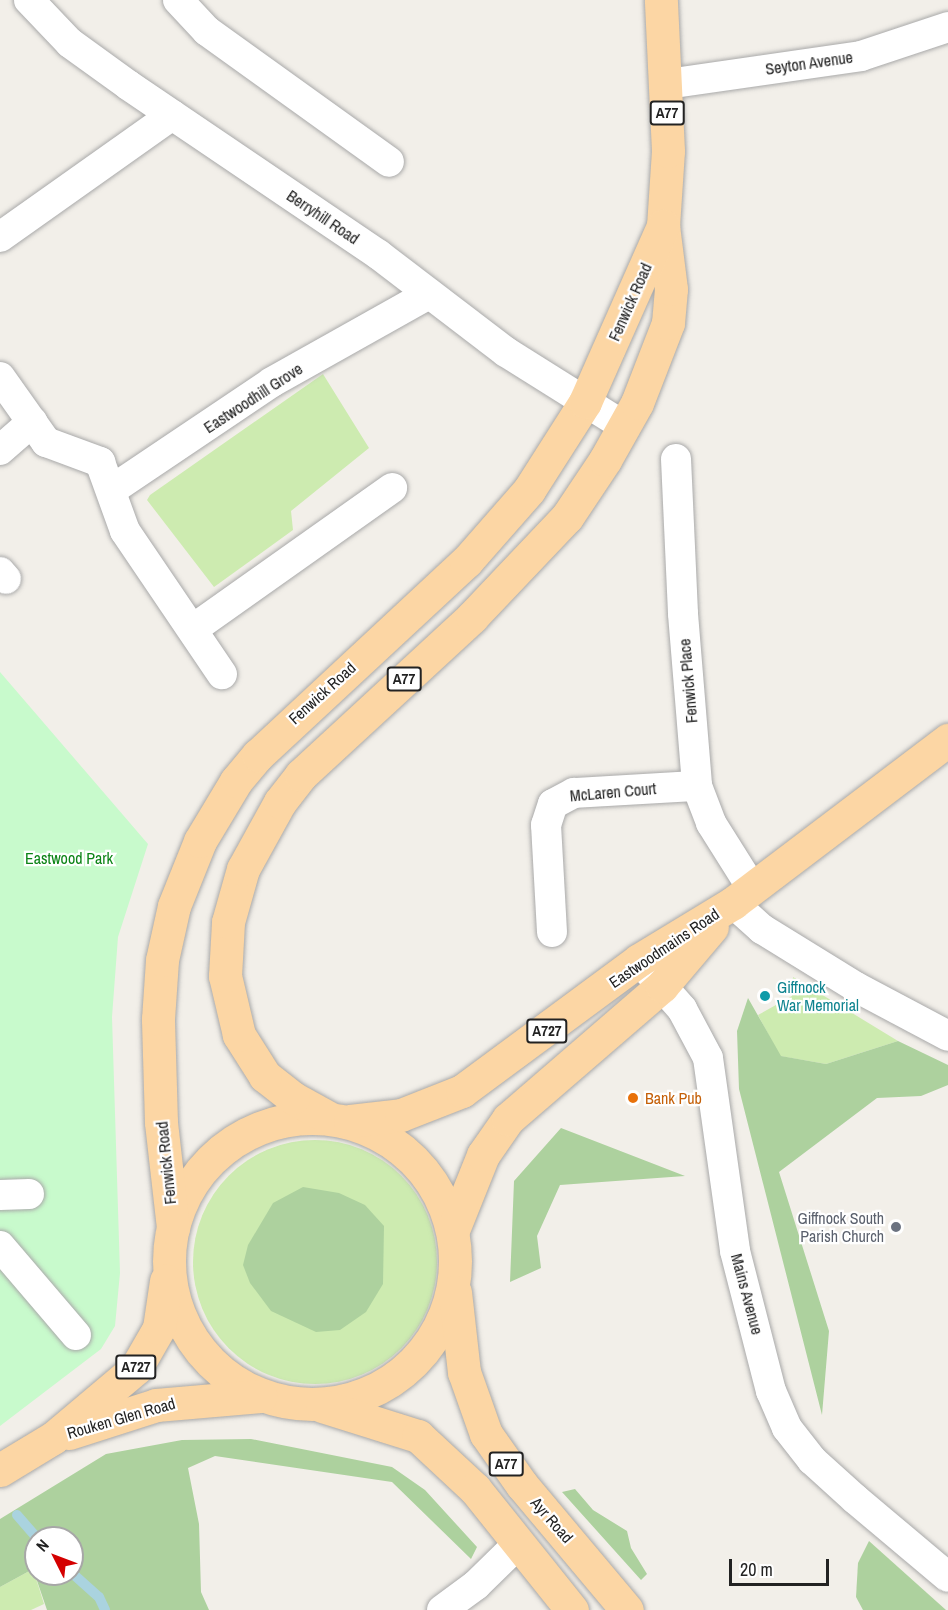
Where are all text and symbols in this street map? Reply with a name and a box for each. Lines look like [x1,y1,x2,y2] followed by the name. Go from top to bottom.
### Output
[764,47,854,79] street label: Seyton Avenue
[649,101,685,125] road number: A77
[283,186,363,248] street label: Berryhill Road
[604,260,656,344] street label: Fenwick Road
[200,359,306,437] street label: Eastwoodhill Grove
[675,638,701,724] street label: Fenwick Place
[285,658,359,728] street label: Fenwick Road
[386,667,422,691] road number: A77
[569,779,657,805] street label: McLaren Court
[25,848,113,868] park label: Eastwood Park
[605,904,723,992] street label: Eastwoodmains Road
[777,977,859,1015] place label: Giffnock War Memorial
[758,989,772,1003] marker: Giffnock War Memorial
[526,1019,568,1043] road number: A727
[645,1088,702,1108] place label: Bank Pub
[626,1091,640,1105] marker: Bank Pub
[152,1121,180,1205] street label: Fenwick Road
[797,1208,884,1246] place label: Giffnock South Parish Church
[889,1220,903,1234] marker: Giffnock South Parish Church
[727,1251,767,1337] street label: Mains Avenue
[115,1355,157,1379] road number: A727
[65,1393,177,1443] street label: Rouken Glen Road
[488,1452,524,1476] road number: A77
[527,1493,577,1547] street label: Ayr Road
[24,1526,84,1586] north arrow
[31,1534,53,1556] text: N
[732,1547,832,1585] scale bar
[740,1557,773,1582] text: 20 m

